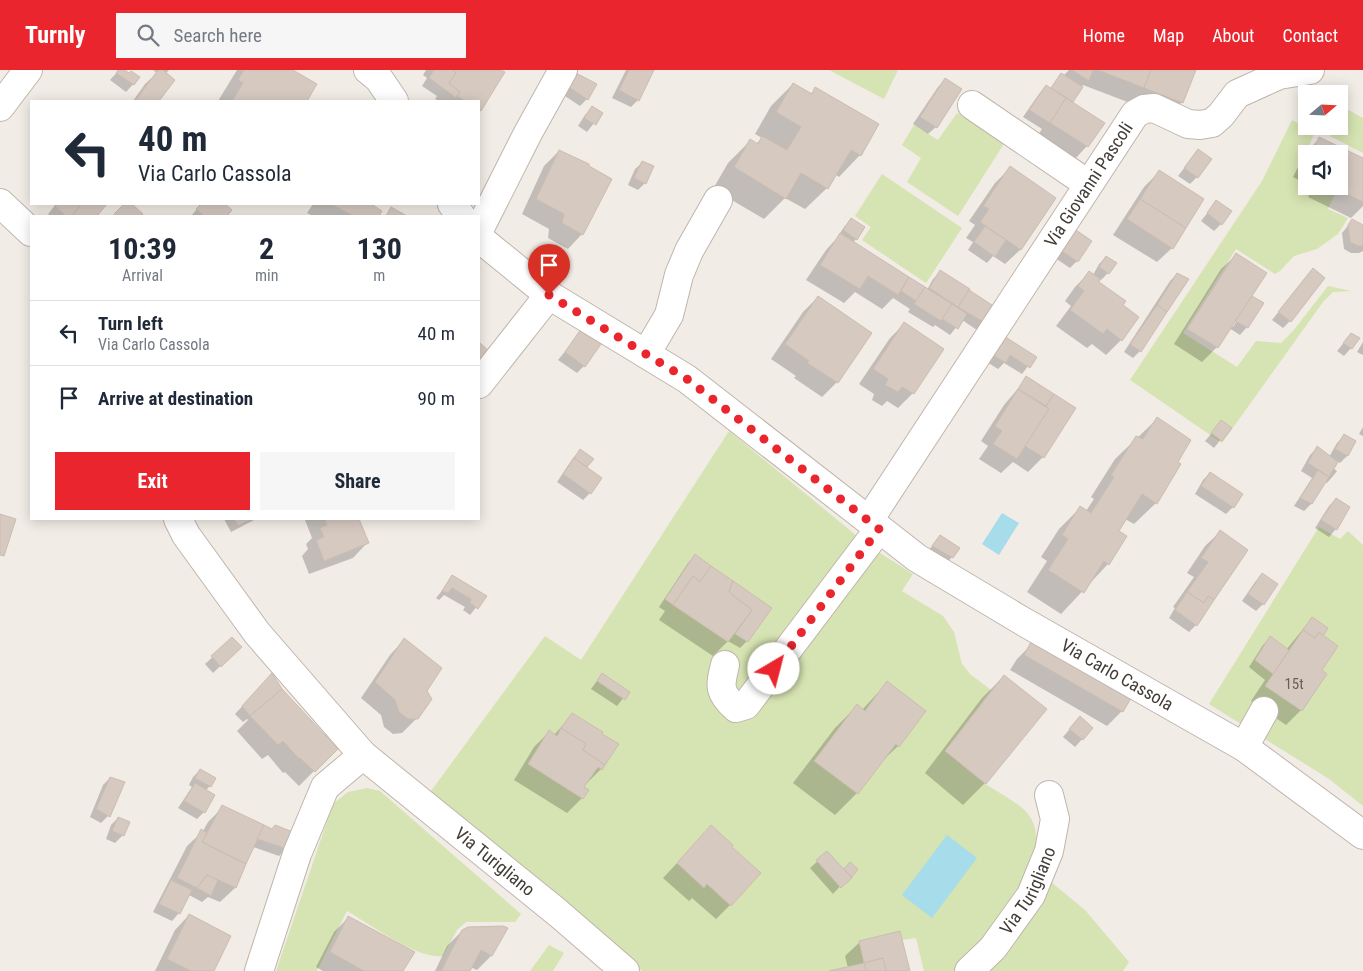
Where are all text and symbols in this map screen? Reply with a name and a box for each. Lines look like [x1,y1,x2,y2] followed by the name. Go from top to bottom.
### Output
[116,13,466,58] search box
[25,21,86,49] text: Turnly
[134,21,162,49] icon: search
[174,24,262,47] text: Search here
[1083,25,1125,46] text: Home
[1153,25,1184,46] text: Map
[1212,25,1254,46] text: About
[1282,25,1338,46] text: Contact
[1298,85,1348,135] north arrow
[1298,85,1348,195] map controls
[1040,118,1137,251] street label: Via Giovanni Pascoli
[138,119,207,160] text: 40 m
[55,120,120,185] icon: left
[1298,145,1348,195] button: sound
[138,161,292,186] text: Via Carlo Cassola
[108,231,177,266] text: 10:39
[259,231,274,266] text: 2
[356,231,402,266] text: 130
[528,244,570,295] pin
[535,251,563,279] icon: arrive
[122,266,163,285] text: Arrival
[255,266,278,285] text: min
[373,266,385,285] text: m
[98,312,163,335] text: Turn left
[55,319,83,347] icon: left
[418,322,455,345] text: 40 m
[98,335,210,354] text: Via Carlo Cassola
[55,384,83,412] icon: arrive
[98,387,253,410] text: Arrive at destination
[418,387,455,410] text: 90 m
[55,452,250,510] button: Exit
[260,452,455,510] button: Share
[1057,634,1177,715] street label: Via Carlo Cassola
[747,642,799,694] position arrow
[1284,675,1304,693] house number: 15t
[451,823,539,900] street label: Via Turigliano
[995,844,1060,938] street label: Via Turigliano

